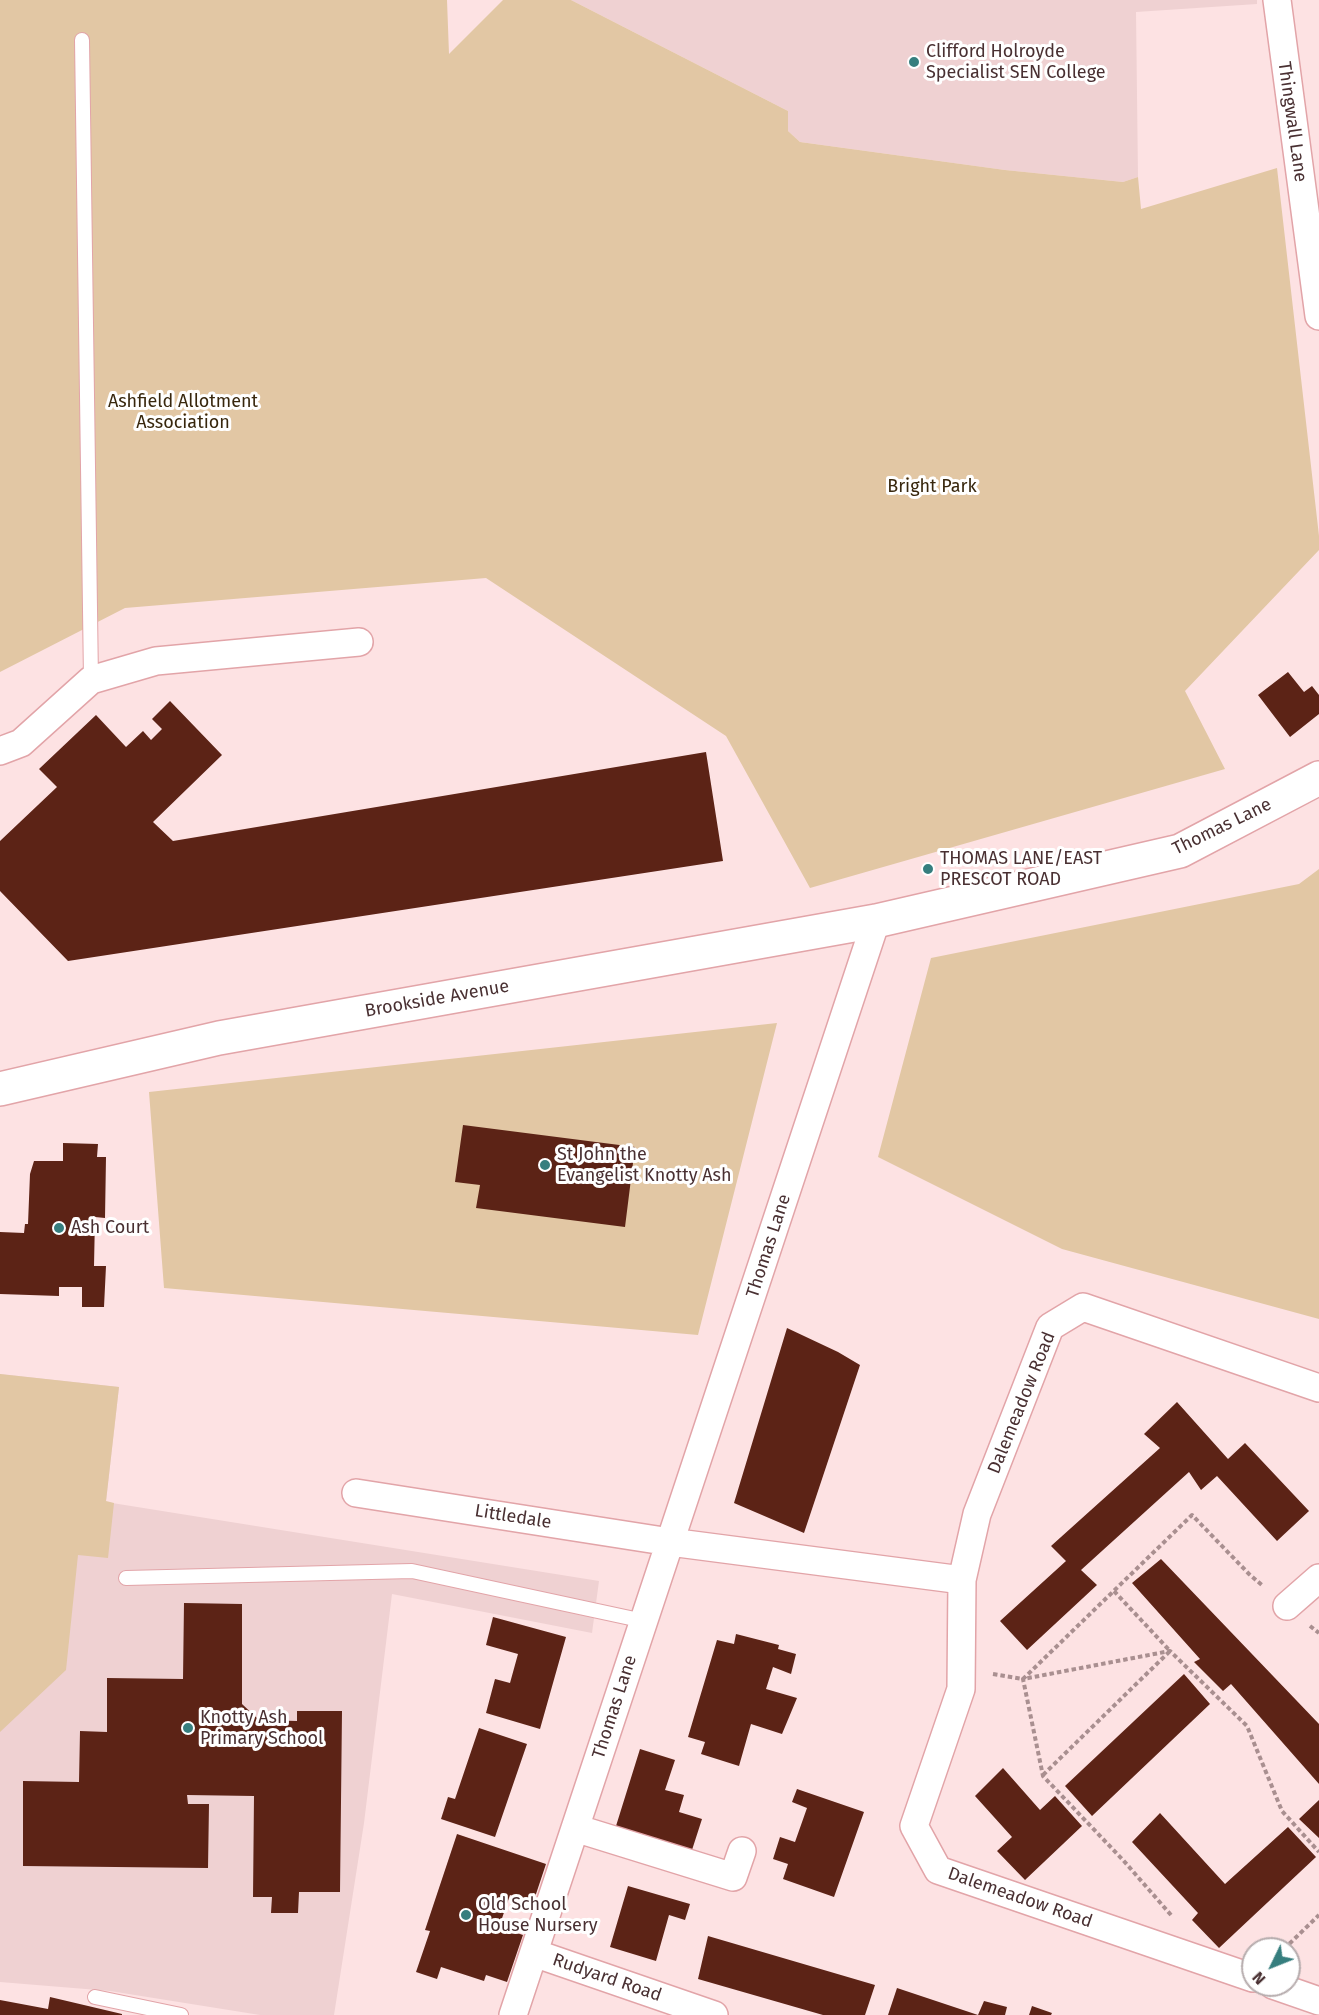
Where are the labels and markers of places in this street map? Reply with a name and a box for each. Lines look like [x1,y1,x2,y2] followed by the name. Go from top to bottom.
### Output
[926,41,1106,84] place label: Clifford Holroyde Specialist SEN College
[907,55,921,69] marker: Clifford Holroyde Specialist SEN College
[940,848,1102,890] place label: THOMAS LANE/EAST PRESCOT ROAD
[921,862,935,876] marker: THOMAS LANE/EAST PRESCOT ROAD
[557,1144,732,1186] place label: St John the Evangelist Knotty Ash
[538,1158,552,1172] marker: St John the Evangelist Knotty Ash
[71,1217,149,1239] place label: Ash Court
[52,1221,66,1235] marker: Ash Court
[200,1707,323,1750] place label: Knotty Ash Primary School
[181,1721,195,1735] marker: Knotty Ash Primary School
[478,1894,598,1936] place label: Old School House Nursery
[459,1908,473,1922] marker: Old School House Nursery

